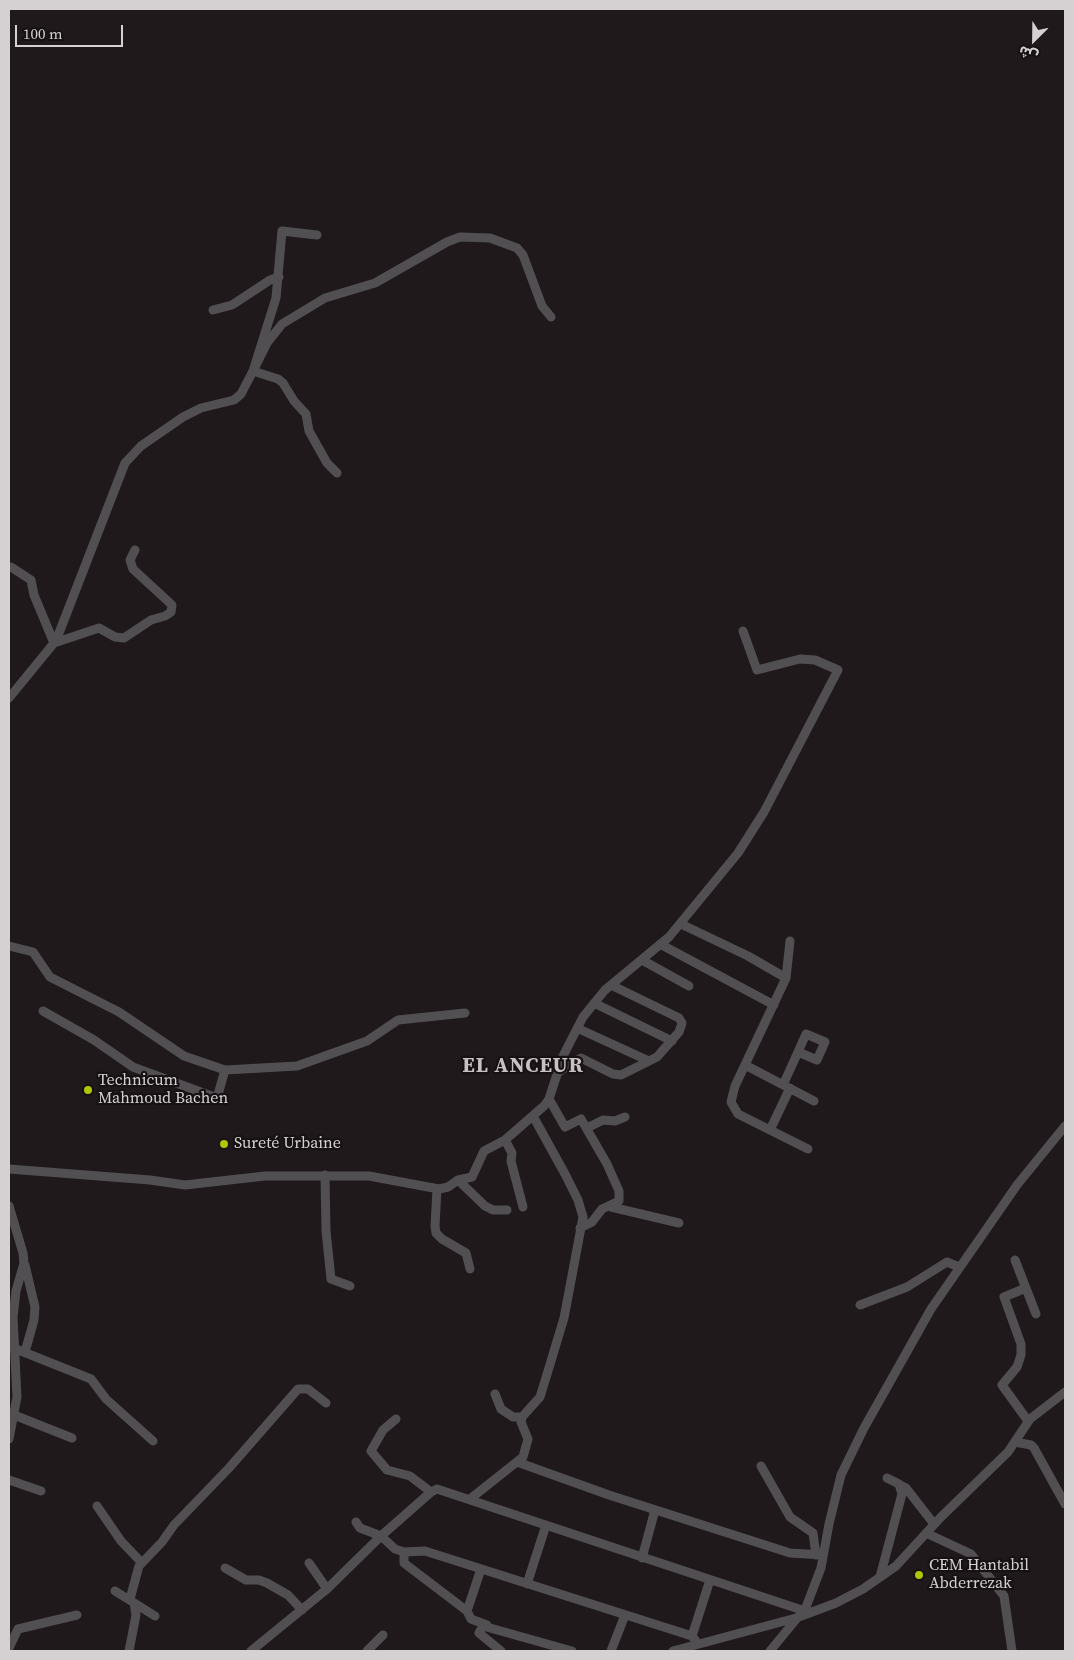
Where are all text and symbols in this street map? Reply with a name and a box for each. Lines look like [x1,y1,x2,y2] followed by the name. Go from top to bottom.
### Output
[18,15,125,47] scale bar
[1009,15,1059,65] north arrow
[23,23,63,44] text: 100 m
[1015,41,1041,67] text: ش
[461,1054,585,1080] district label: EL ANCEUR
[98,1071,228,1109] place label: Technicum Mahmoud Bachen
[82,1084,94,1096] marker: Technicum Mahmoud Bachen
[234,1134,341,1154] place label: Sureté Urbaine
[218,1138,230,1150] marker: Sureté Urbaine
[929,1556,1029,1594] place label: CEM Hantabil Abderrezak
[913,1569,925,1581] marker: CEM Hantabil Abderrezak

